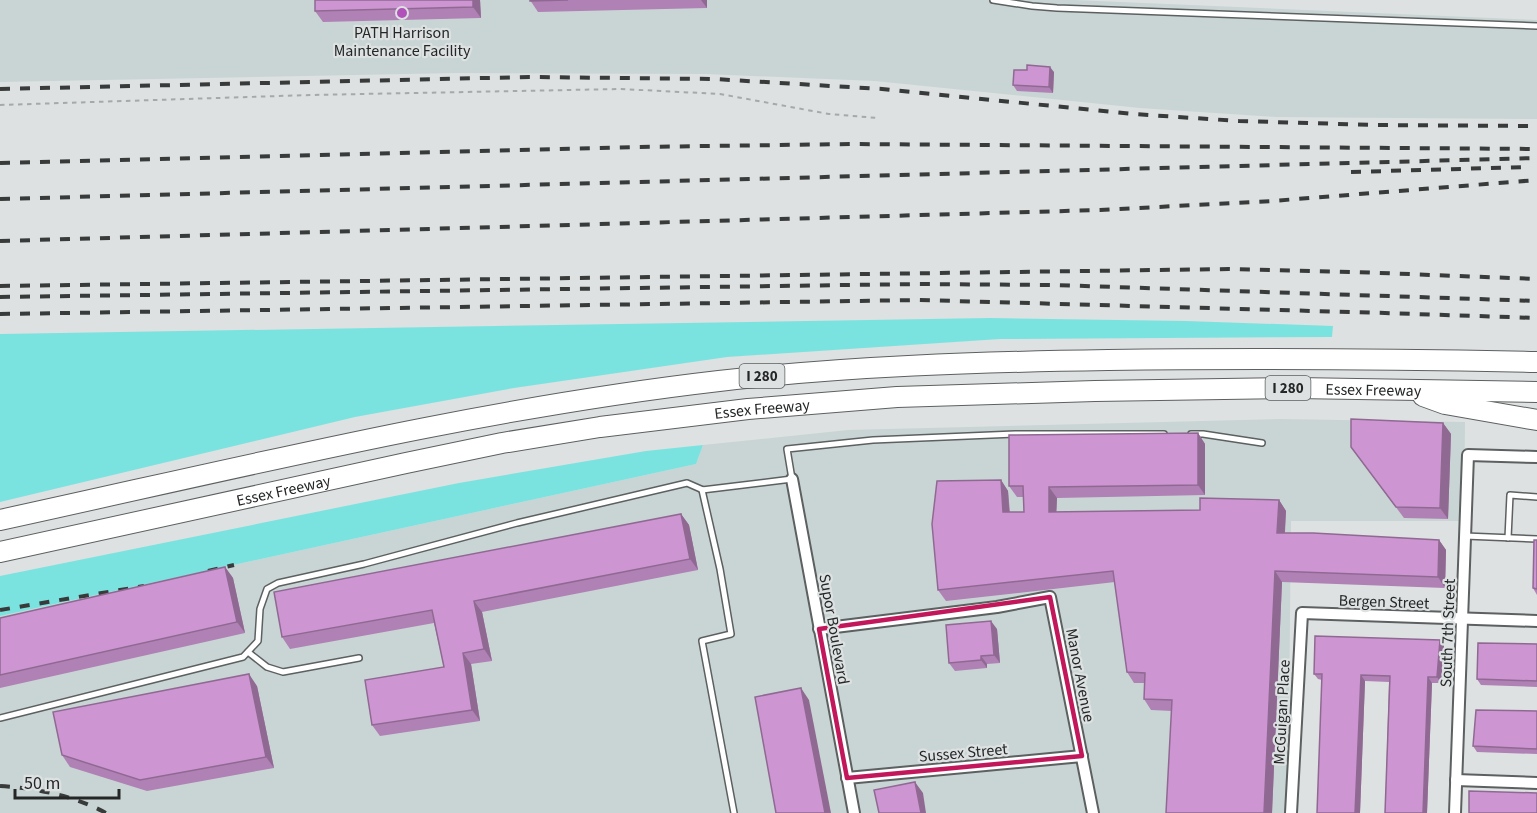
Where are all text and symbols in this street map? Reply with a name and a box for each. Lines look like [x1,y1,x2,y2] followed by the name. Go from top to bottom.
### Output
[395,6,409,20] marker: PATH Harrison Maintenance Facility
[334,22,471,62] place label: PATH Harrison Maintenance Facility
[740,364,784,388] road number: I 280
[1266,376,1310,400] road number: I 280
[1325,378,1422,402] street label: Essex Freeway
[713,394,811,425] street label: Essex Freeway
[234,470,333,512] street label: Essex Freeway
[813,572,855,686] street label: Supor Boulevard
[1435,578,1461,688] street label: South 7th Street
[1338,589,1430,615] street label: Bergen Street
[1060,626,1100,724] street label: Manor Avenue
[1268,659,1296,765] street label: McGuigan Place
[918,738,1009,768] street label: Sussex Street
[15,762,118,800] scale bar
[24,771,60,796] text: 50 m

